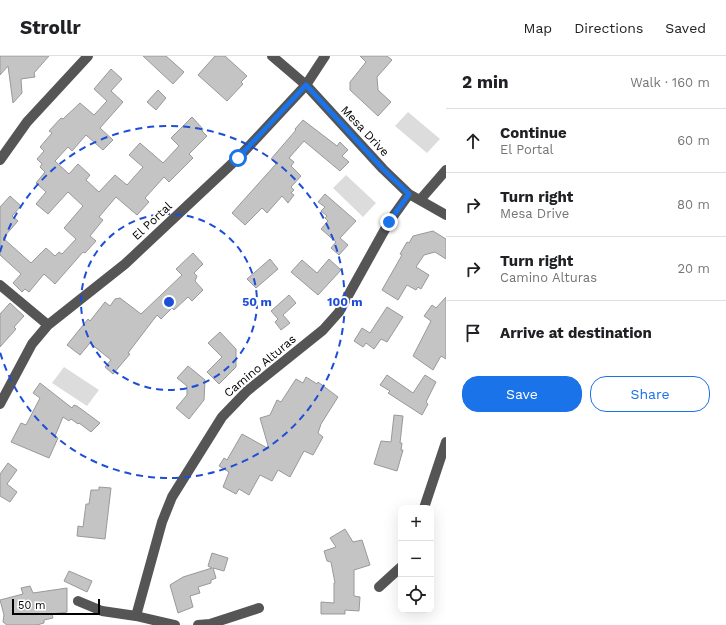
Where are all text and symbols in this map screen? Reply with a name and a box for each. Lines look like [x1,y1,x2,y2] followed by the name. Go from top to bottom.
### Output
[20,16,81,39] text: Strollr
[524,20,552,36] text: Map
[574,20,643,36] text: Directions
[665,20,706,36] text: Saved
[462,72,508,92] text: 2 min
[630,75,710,90] text: Walk · 160 m
[338,103,392,159] street label: Mesa Drive
[500,124,567,142] text: Continue
[462,130,484,152] icon: ahead
[677,133,710,148] text: 60 m
[500,142,554,157] text: El Portal
[229,149,247,167] route start
[500,188,573,206] text: Turn right
[462,194,484,216] icon: right
[677,197,710,212] text: 80 m
[129,199,175,243] street label: El Portal
[500,206,569,221] text: Mesa Drive
[380,213,398,231] route end
[500,252,573,270] text: Turn right
[462,258,484,280] icon: right
[678,261,710,276] text: 20 m
[500,270,597,285] text: Camino Alturas
[162,295,176,309] centre of rings
[242,295,272,309] text: 50 m
[327,295,363,309] text: 100 m
[462,322,484,344] icon: arrive
[500,324,652,342] text: Arrive at destination
[221,332,299,400] street label: Camino Alturas
[462,376,582,412] button: Save
[590,376,710,412] button: Share
[398,505,434,613] map controls
[398,505,434,541] button: +
[398,541,434,577] button: −
[398,577,434,613] button: locate
[12,597,100,616] scale bar
[18,599,45,612] text: 50 m

